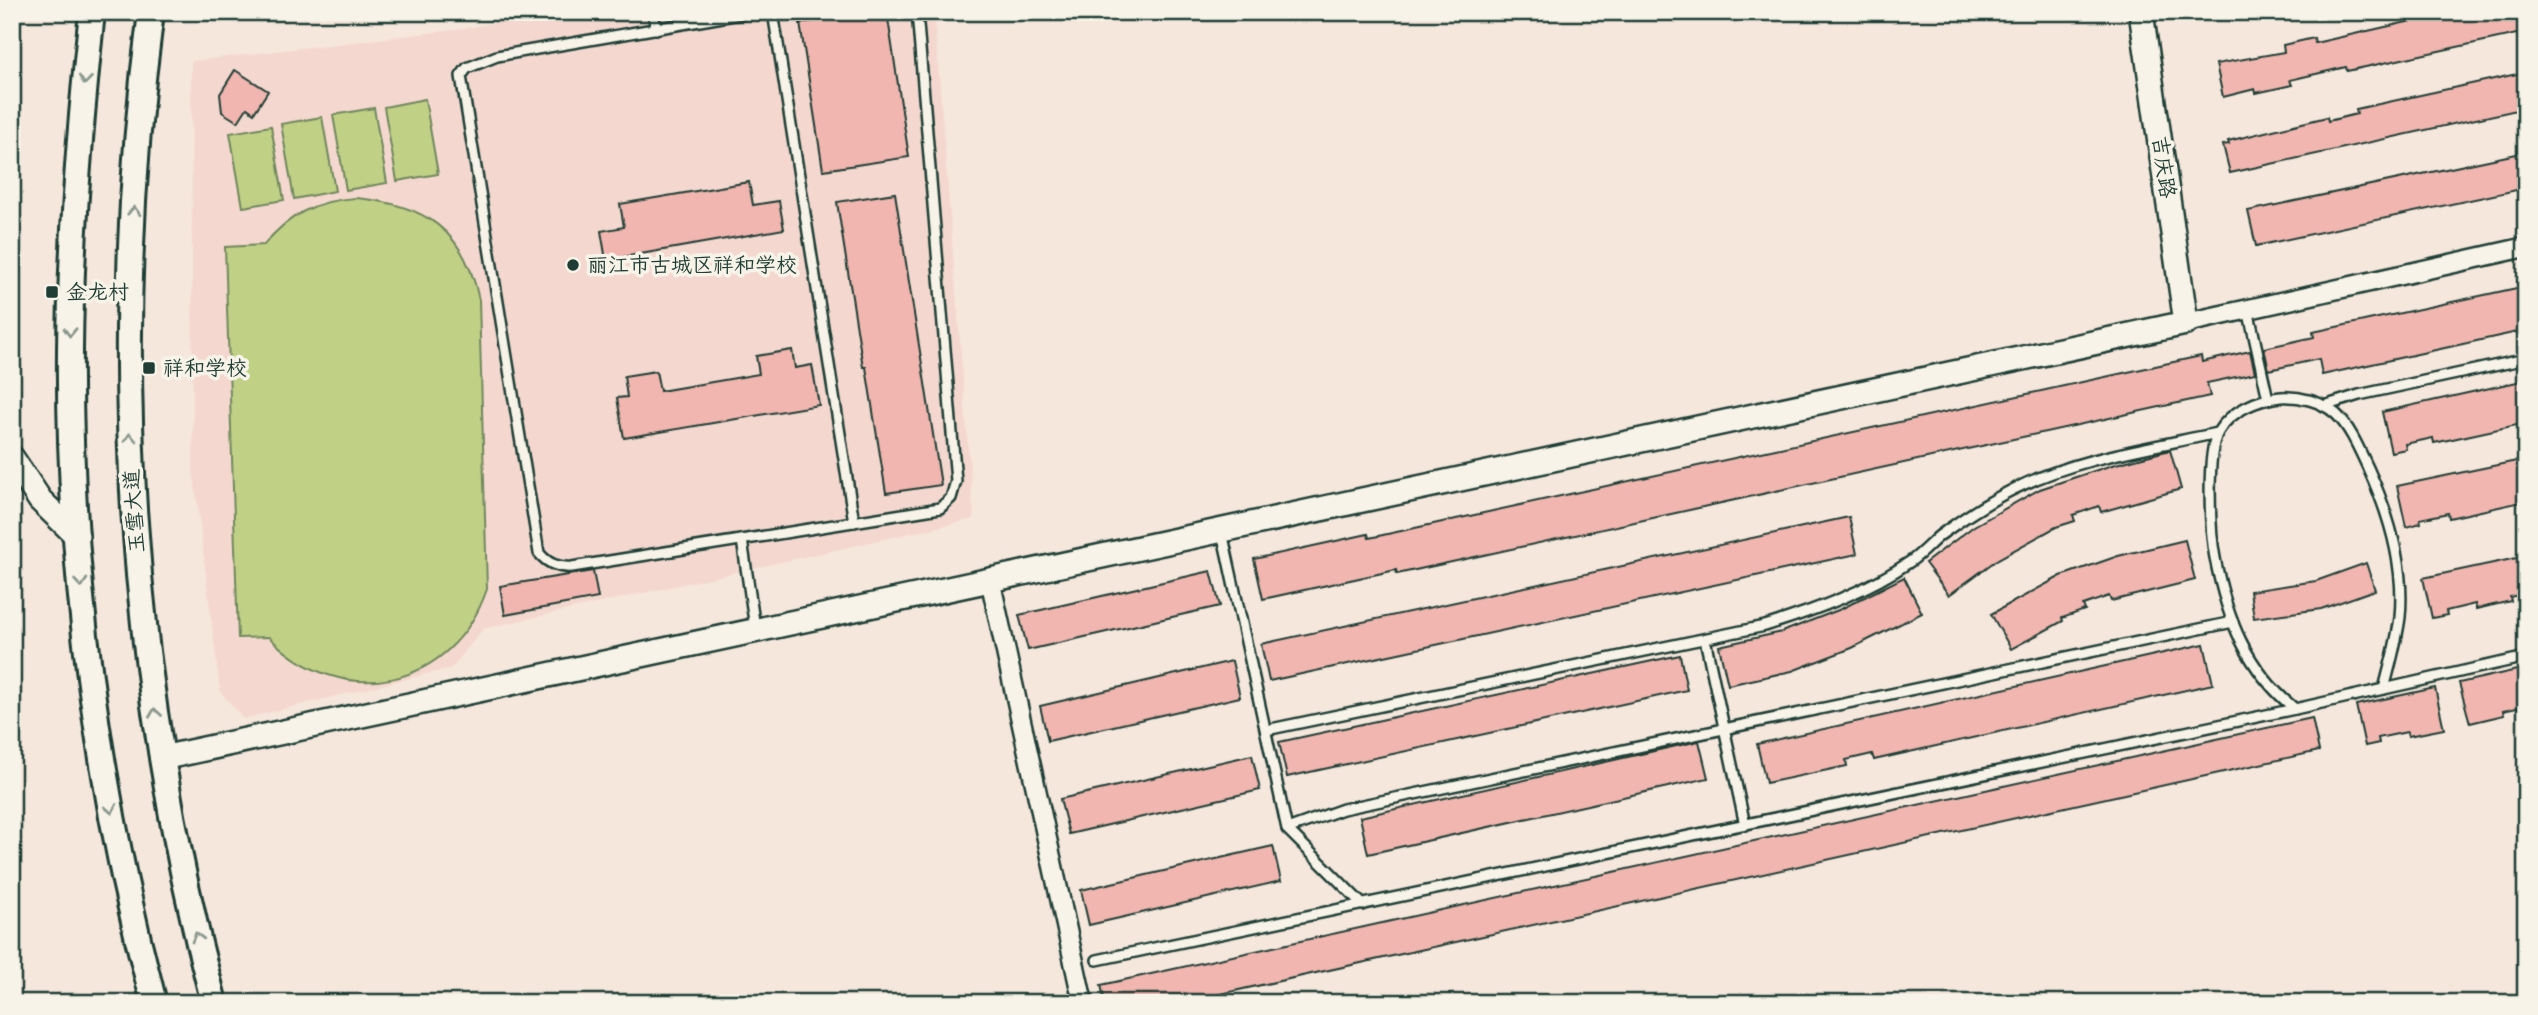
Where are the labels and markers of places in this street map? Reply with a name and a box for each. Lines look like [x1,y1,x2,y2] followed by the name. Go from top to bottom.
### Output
[587,250,797,283] place label: 丽江市古城区祥和学校
[565,257,581,273] marker: 丽江市古城区祥和学校
[66,277,129,310] place label: 金龙村
[44,284,60,300] marker: 金龙村
[163,353,247,386] place label: 祥和学校
[141,360,157,376] marker: 祥和学校

